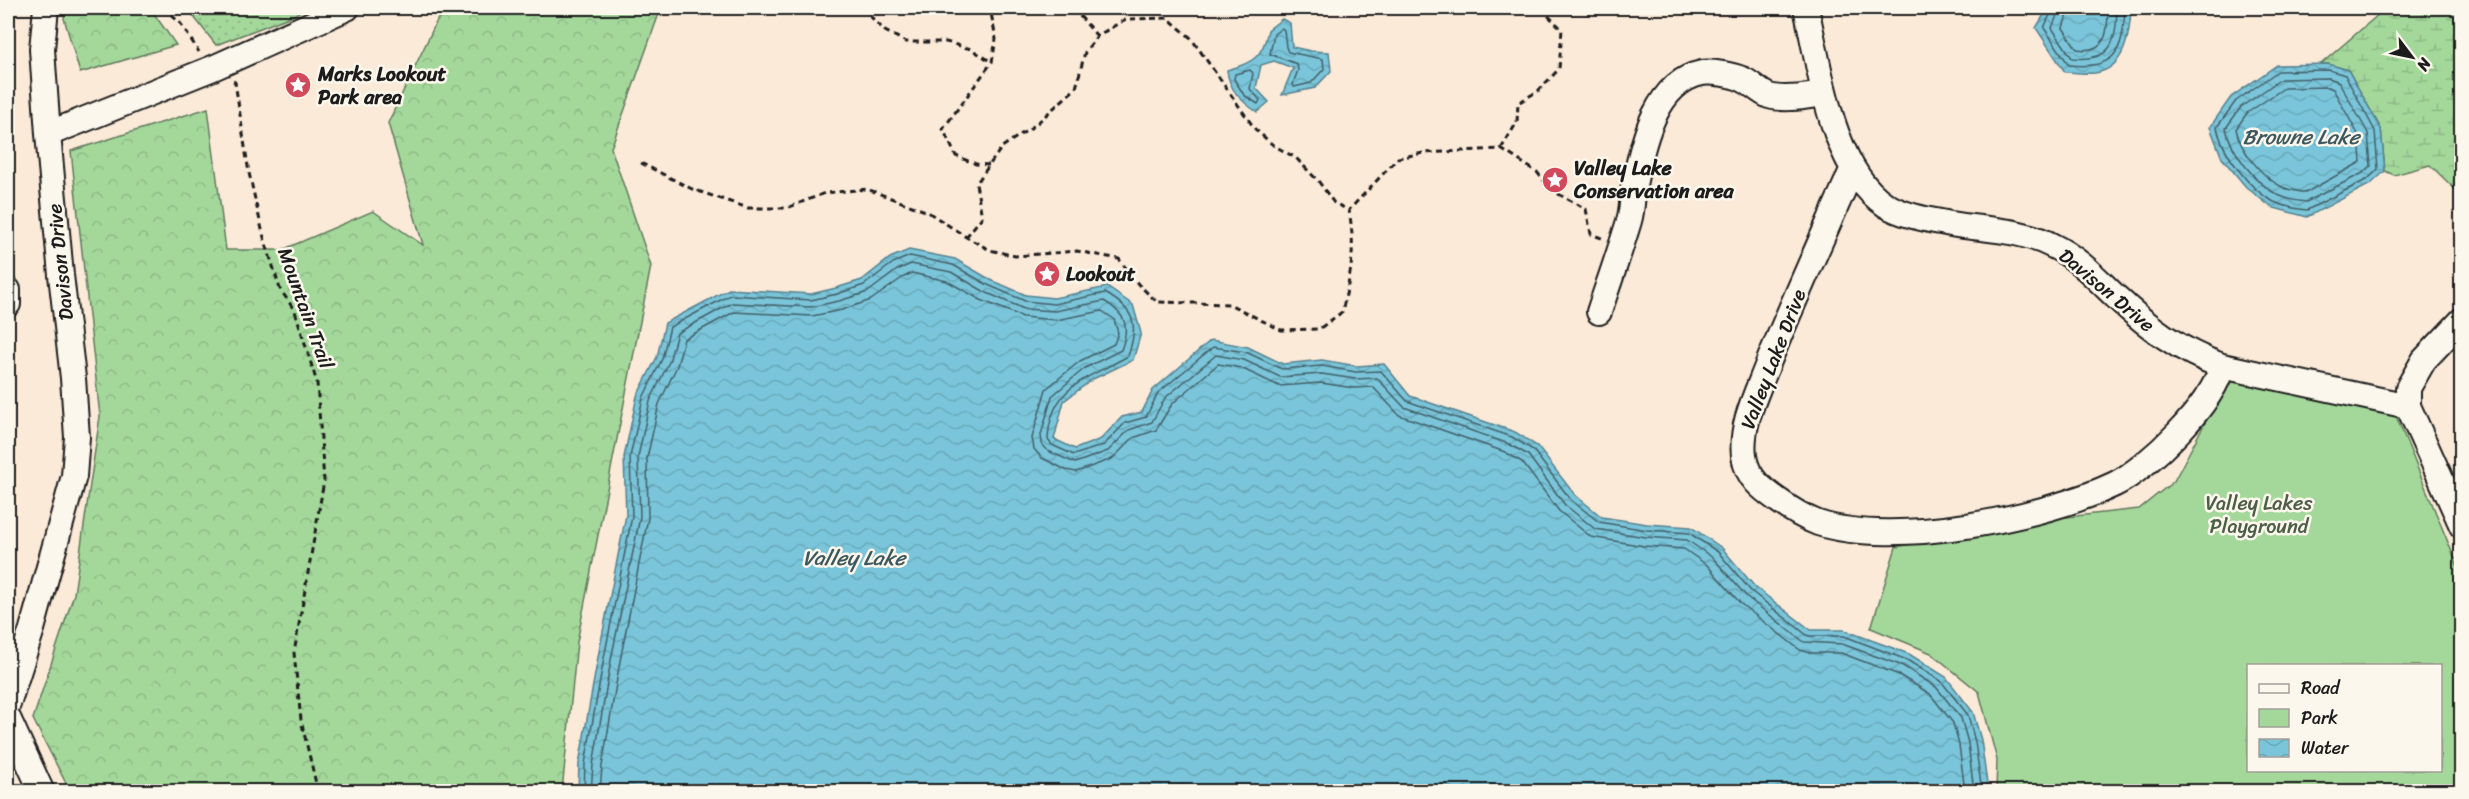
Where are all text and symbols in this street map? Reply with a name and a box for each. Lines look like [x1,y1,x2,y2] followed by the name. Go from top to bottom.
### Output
[2382,27,2442,87] north arrow
[2409,51,2440,78] text: N
[317,57,446,115] place label: Marks Lookout Park area
[283,70,313,100] place icon: Marks Lookout Park area
[2243,118,2362,156] water label: Browne Lake
[1573,151,1734,209] place label: Valley Lake Conservation area
[1540,165,1570,195] place icon: Valley Lake Conservation area
[37,202,84,322] street label: Davison Drive
[2051,239,2163,341] street label: Davison Drive
[267,242,344,375] street label: Mountain Trail
[1066,257,1136,292] place label: Lookout
[1032,259,1062,289] place icon: Lookout
[1731,284,1816,434] street label: Valley Lake Drive
[2205,486,2313,544] park label: Valley Lakes Playground
[803,539,908,577] water label: Valley Lake
[2247,664,2442,772] legend
[2301,672,2341,704] text: Road
[2301,702,2338,734] text: Park
[2301,732,2350,764] text: Water

